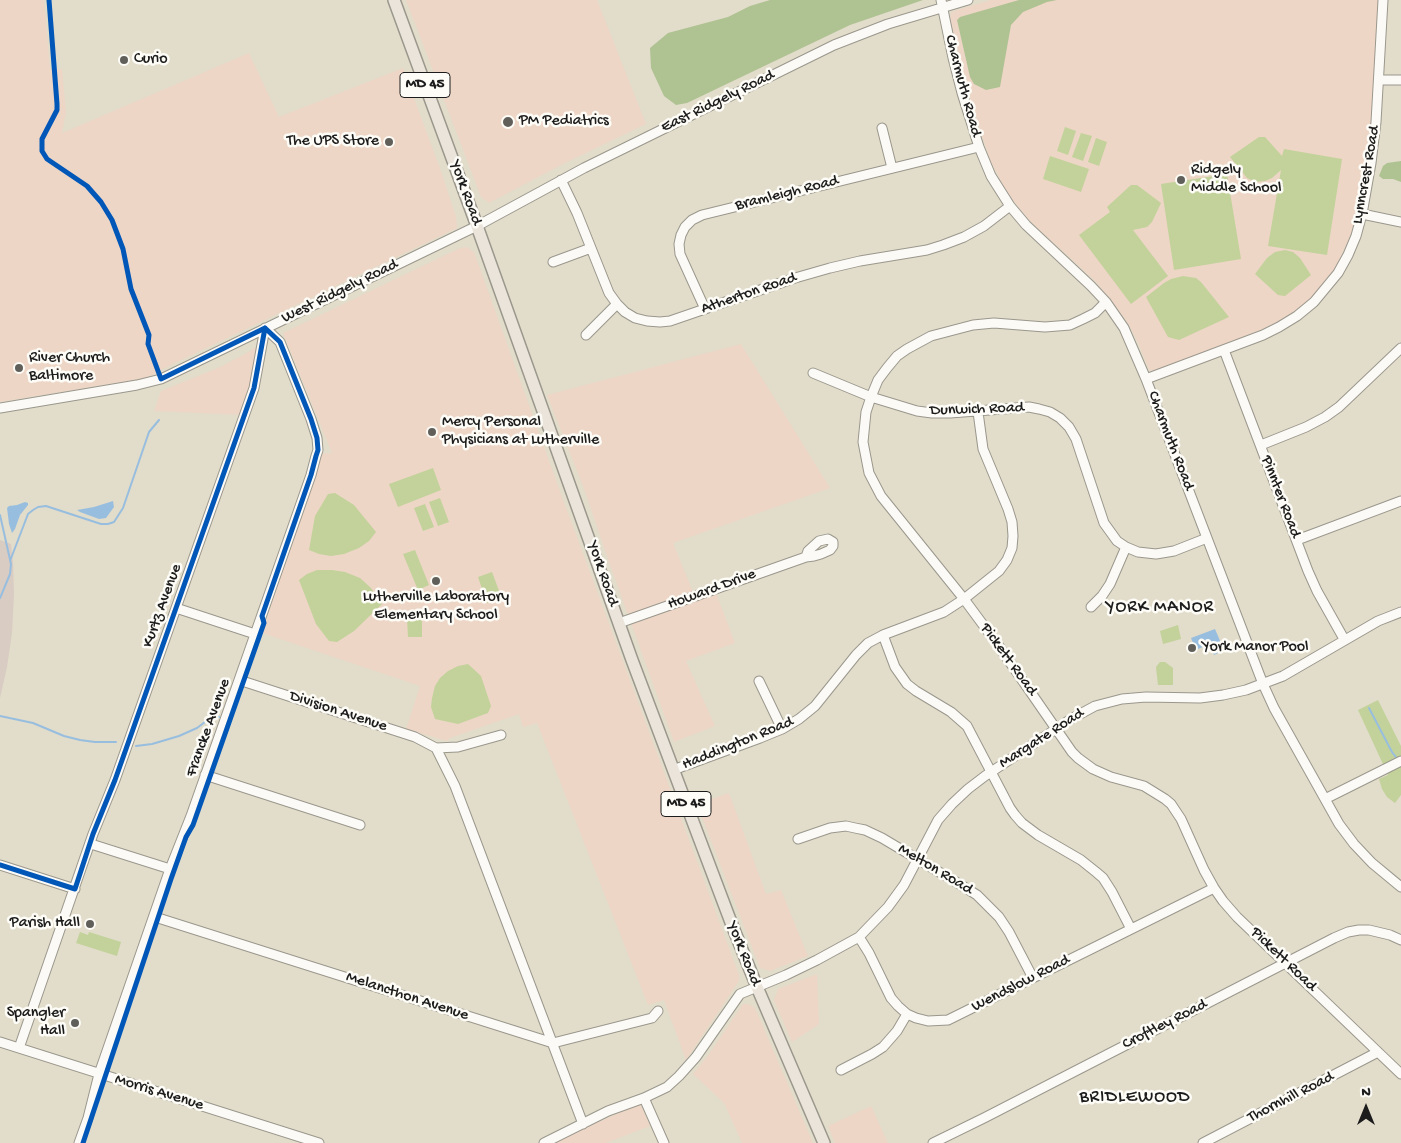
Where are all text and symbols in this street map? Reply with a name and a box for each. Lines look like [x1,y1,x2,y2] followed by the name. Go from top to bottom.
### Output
[939,33,985,139] street label: Charmuth Road
[134,50,168,70] place label: Curio
[118,54,130,66] marker: Curio
[658,66,778,138] street label: East Ridgely Road
[400,72,450,98] road number: MD 45
[519,112,609,132] place label: PM Pediatrics
[501,115,515,129] marker: PM Pediatrics
[1349,124,1385,226] street label: Lynncrest Road
[287,132,379,152] place label: The UPS Store
[383,136,395,148] marker: The UPS Store
[444,158,486,228] street label: York Road
[1191,161,1281,199] place label: Ridgely Middle School
[733,172,841,216] street label: Bramleigh Road
[1175,174,1187,186] marker: Ridgely Middle School
[279,256,401,328] street label: West Ridgely Road
[699,269,799,319] street label: Atherton Road
[29,349,110,387] place label: River Church Baltimore
[13,362,25,374] marker: River Church Baltimore
[1142,389,1198,493] street label: Charmuth Road
[930,399,1024,421] street label: Dunwich Road
[442,413,599,451] place label: Mercy Personal Physicians at Lutherville
[426,426,438,438] marker: Mercy Personal Physicians at Lutherville
[1256,453,1304,541] street label: Pinnter Road
[582,539,622,609] street label: York Road
[139,562,187,650] street label: Kurtz Avenue
[665,565,759,615] street label: Howard Drive
[430,575,442,587] marker: Lutherville Laboratory Elementary School
[363,588,509,626] place label: Lutherville Laboratory Elementary School
[1105,597,1215,619] district label: YORK MANOR
[975,620,1041,700] street label: Pickett Road
[1202,638,1309,658] place label: York Manor Pool
[1186,642,1198,654] marker: York Manor Pool
[182,676,236,780] street label: Francke Avenue
[287,687,389,737] street label: Division Avenue
[996,704,1088,774] street label: Margate Road
[680,713,796,775] street label: Haddington Road
[661,792,711,816] road number: MD 45
[894,840,976,900] street label: Melton Road
[10,914,80,934] place label: Parish Hall
[84,918,96,930] marker: Parish Hall
[722,919,764,989] street label: York Road
[1246,924,1320,996] street label: Pickett Road
[969,951,1073,1017] street label: Wendslow Road
[343,968,471,1026] street label: Melancthon Avenue
[1119,995,1211,1055] street label: Croftley Road
[7,1004,65,1042] place label: Spangler Hall
[69,1017,81,1029] marker: Spangler Hall
[1245,1068,1337,1128] street label: Thornhill Road
[112,1070,206,1116] street label: Morris Avenue
[1341,1083,1391,1133] north arrow
[1361,1084,1371,1101] text: N
[1078,1087,1192,1109] district label: BRIDLEWOOD

